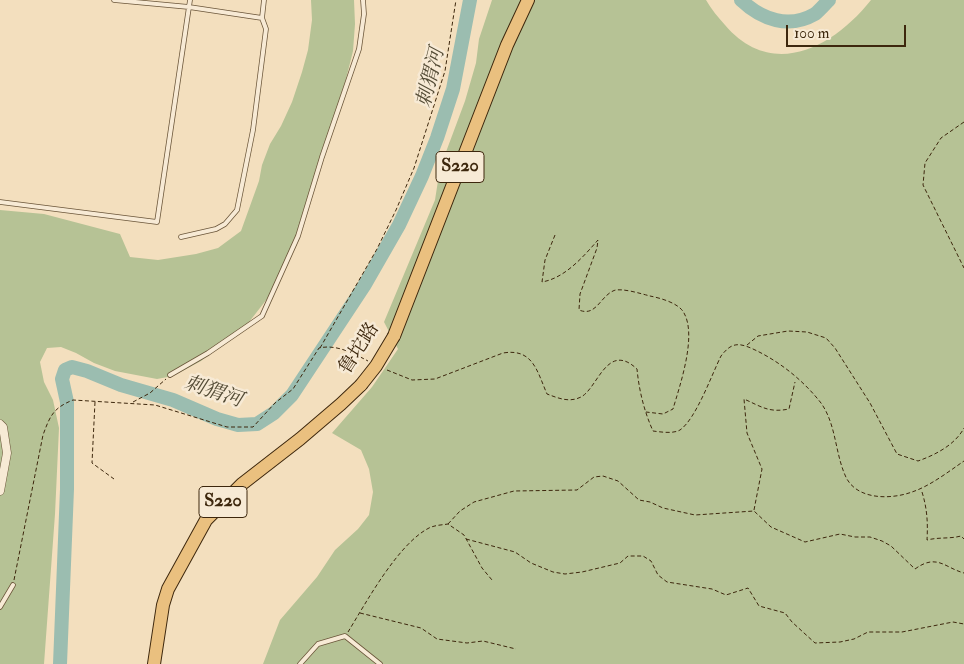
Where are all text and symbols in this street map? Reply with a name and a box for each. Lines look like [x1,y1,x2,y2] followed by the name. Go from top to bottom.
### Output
[789,15,909,47] scale bar
[794,24,829,43] text: 100 m
[413,46,451,110] water label: 刺猬河
[436,152,484,182] road number: S220
[335,319,385,379] street label: 鲁坨路
[181,372,245,414] water label: 刺猬河
[199,487,247,518] road number: S220

